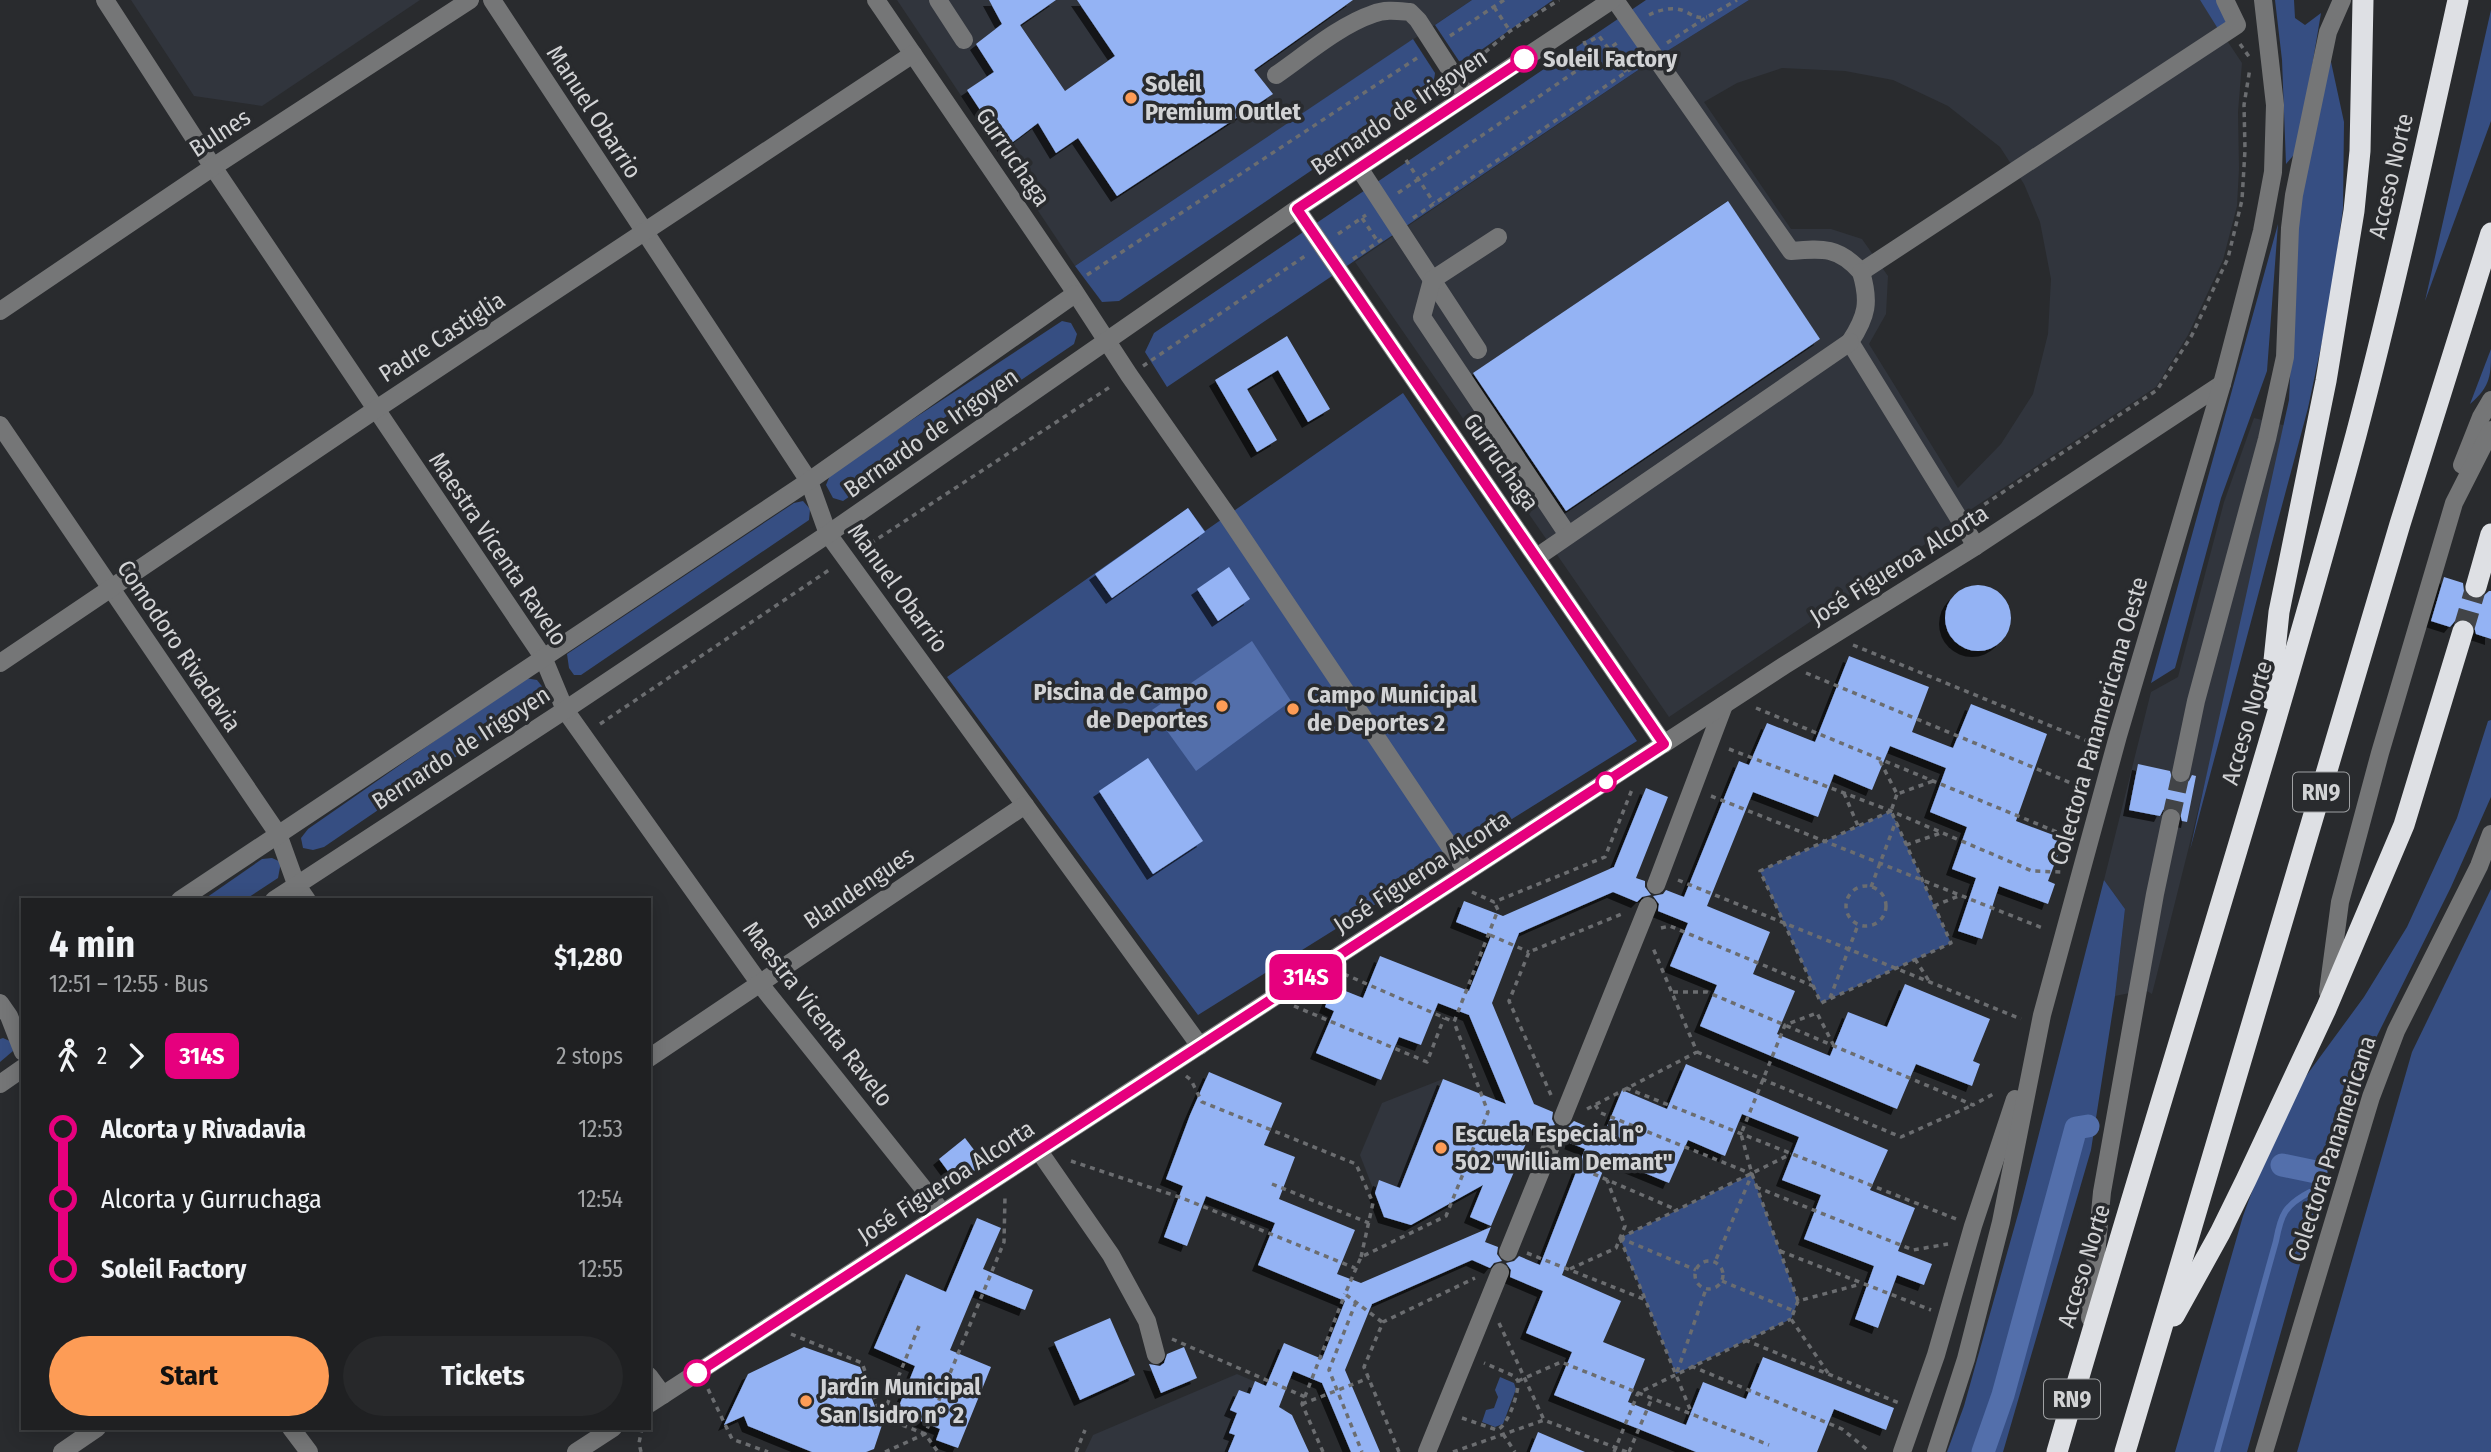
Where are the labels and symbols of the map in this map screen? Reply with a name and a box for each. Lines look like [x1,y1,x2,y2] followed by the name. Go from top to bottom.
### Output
[541,40,647,184] street label: Manuel Obarrio
[1306,43,1492,181] street label: Bernardo de Irigoyen
[1543,45,1678,73] place label: Soleil Factory
[1511,46,1537,72] marker: Soleil Factory
[1145,70,1302,126] place label: Soleil Premium Outlet
[1123,90,1139,106] marker: Soleil Premium Outlet
[970,102,1056,212] street label: Gurruchaga
[184,103,256,163] street label: Bulnes
[2363,111,2419,241] street label: Acceso Norte
[374,286,510,388] street label: Padre Castiglia
[839,362,1023,504] street label: Bernardo de Irigoyen
[1457,408,1545,516] street label: Gurruchaga
[423,447,573,651] street label: Maestra Vicenta Ravelo
[1805,499,1993,631] street label: José Figueroa Alcorta
[842,518,954,658] street label: Manuel Obarrio
[111,555,247,737] street label: Comodoro Rivadavia
[2044,574,2154,868] street label: Colectora Panamericana Oeste
[2216,658,2278,788] street label: Acceso Norte
[1033,678,1208,734] place label: Piscina de Campo de Deportes
[367,680,555,816] street label: Bernardo de Irigoyen
[1307,681,1477,737] place label: Campo Municipal de Deportes 2
[1214,698,1230,714] marker: Piscina de Campo de Deportes
[1285,701,1301,717] marker: Campo Municipal de Deportes 2
[1596,772,1616,792] unlabelled marker
[2293,772,2349,812] road number: RN9
[1329,804,1515,940] street label: José Figueroa Alcorta
[799,841,919,935] street label: Blandengues
[737,916,899,1112] street label: Maestra Vicenta Ravelo
[1257,954,1355,1000] line badge: 314S
[2282,1032,2382,1266] street label: Colectora Panamericana
[853,1114,1039,1250] street label: José Figueroa Alcorta
[1455,1120,1673,1176] place label: Escuela Especial n° 502 "William Demant"
[1433,1140,1449,1156] marker: Escuela Especial n° 502 "William Demant"
[2052,1201,2116,1331] street label: Acceso Norte
[684,1360,710,1386] unlabelled marker
[819,1373,981,1429] place label: Jardín Municipal San Isidro n° 2
[2044,1380,2100,1418] road number: RN9
[798,1393,814,1409] marker: Jardín Municipal San Isidro n° 2

